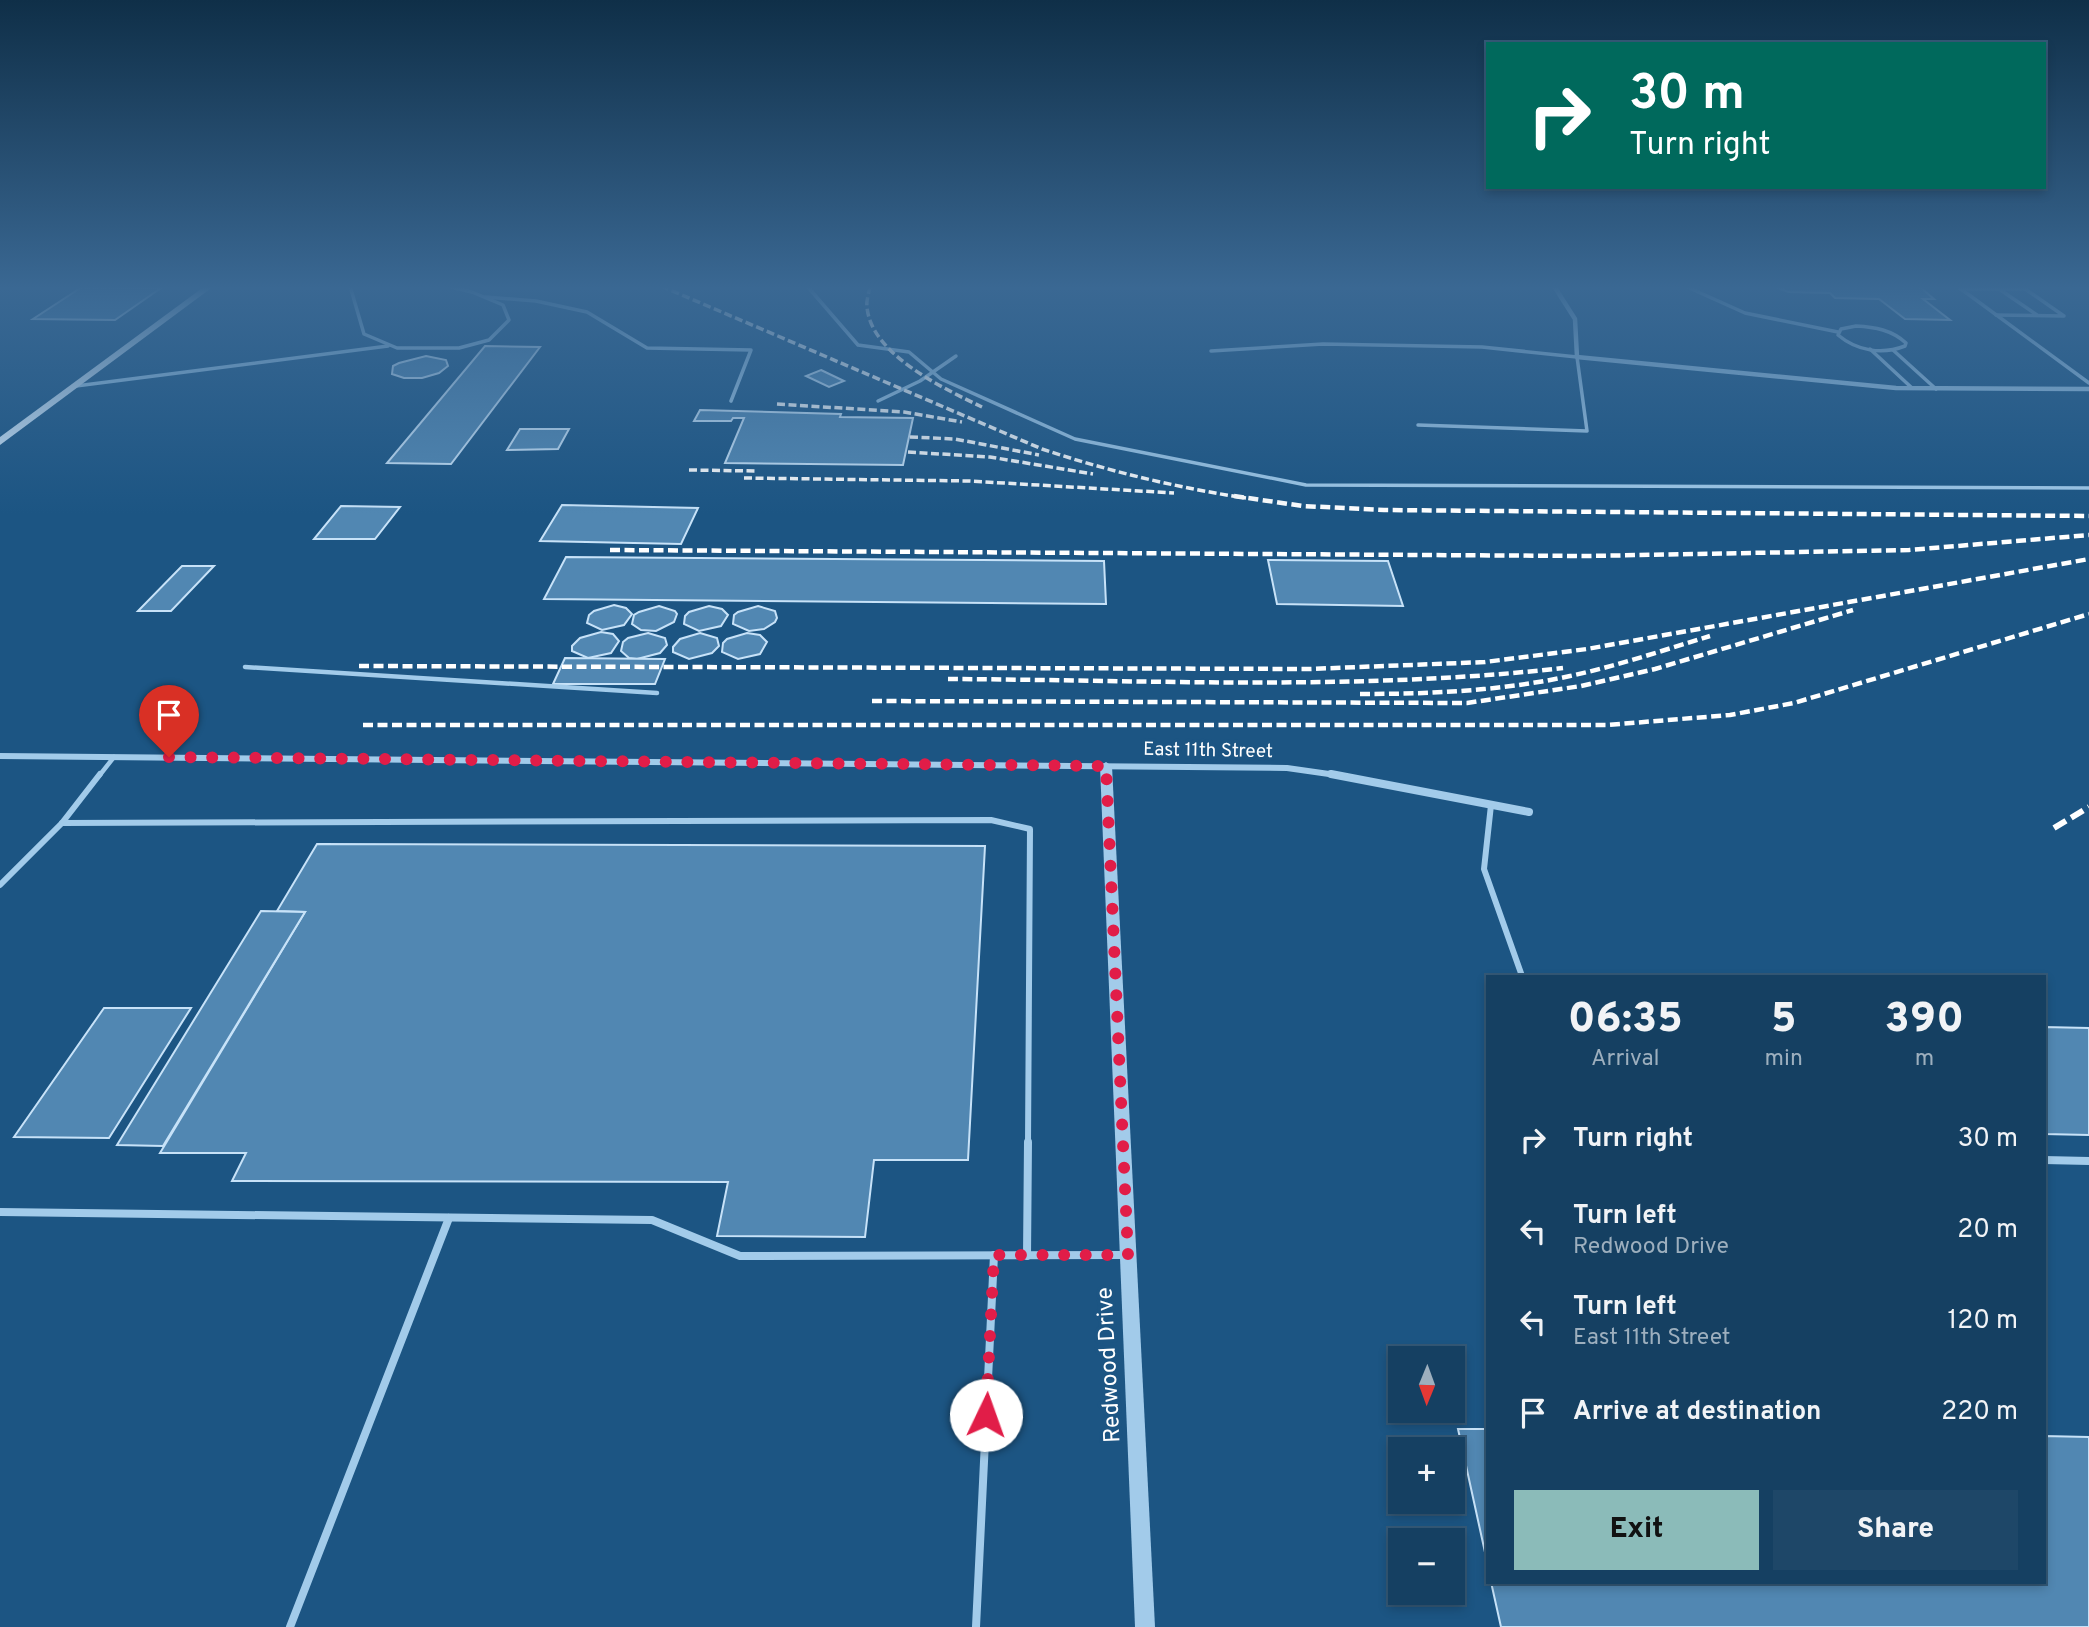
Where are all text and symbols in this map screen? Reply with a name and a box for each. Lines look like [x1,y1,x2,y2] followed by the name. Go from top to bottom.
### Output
[1629,65,1745,127] text: 30 m
[1514,70,1605,161] icon: right
[1629,126,1771,166] text: Turn right
[139,685,199,757] pin
[150,696,188,734] icon: arrive
[1143,738,1273,764] street label: East 11th Street
[1568,994,1683,1047] text: 06:35
[1771,994,1796,1047] text: 5
[1885,994,1964,1047] text: 390
[1591,1045,1660,1074] text: Arrival
[1765,1045,1803,1074] text: min
[1915,1045,1934,1074] text: m
[1514,1121,1552,1159] icon: right
[1573,1123,1693,1156] text: Turn right
[1958,1123,2018,1156] text: 30 m
[1573,1200,1677,1233] text: Turn left
[1514,1212,1552,1250] icon: left
[1957,1214,2018,1247] text: 20 m
[1573,1233,1729,1262] text: Redwood Drive
[1091,1286,1129,1444] street label: Redwood Drive
[1573,1291,1677,1324] text: Turn left
[1514,1303,1552,1341] icon: left
[1948,1305,2018,1338] text: 120 m
[1573,1324,1730,1353] text: East 11th Street
[1388,1346,1465,1423] north arrow
[1388,1346,1465,1605] map controls
[949,1378,1023,1452] position arrow
[1514,1394,1552,1432] icon: arrive
[1573,1396,1821,1429] text: Arrive at destination
[1941,1396,2018,1429] text: 220 m
[1388,1437,1465,1514] button: +
[1514,1490,1759,1570] button: Exit
[1773,1490,2018,1570] button: Share
[1388,1528,1465,1605] button: −

